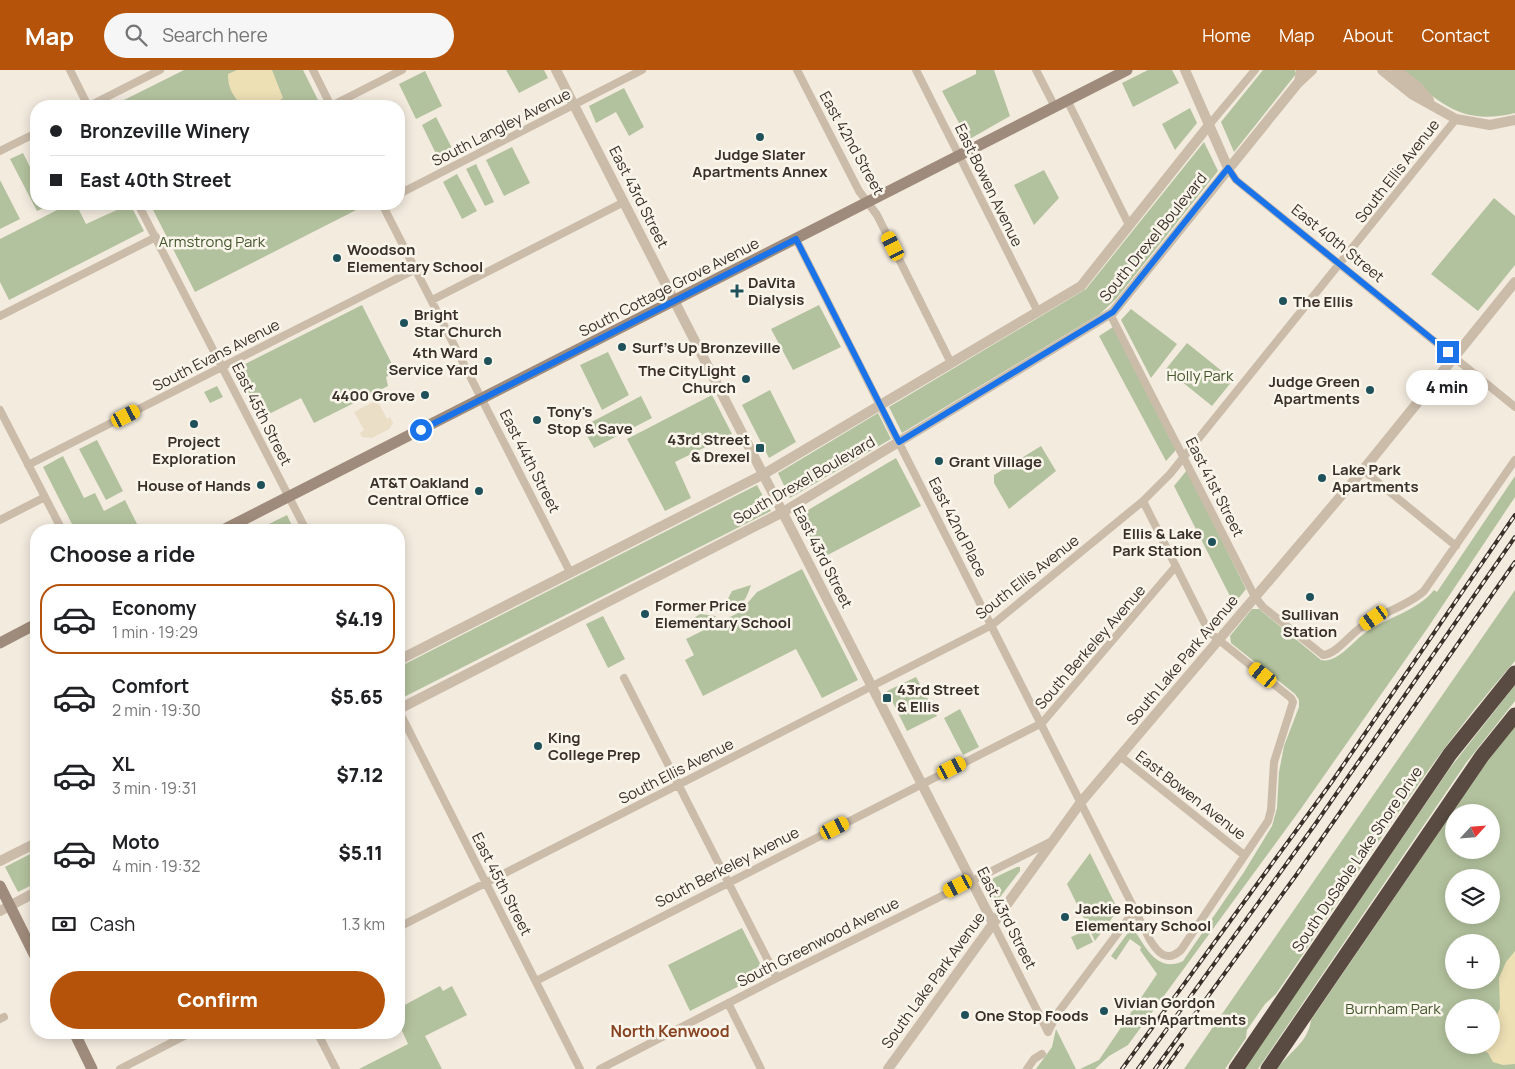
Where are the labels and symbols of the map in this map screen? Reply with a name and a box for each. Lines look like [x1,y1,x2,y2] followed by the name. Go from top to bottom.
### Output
[428,83,574,171] street label: South Langley Avenue
[815,87,889,199] street label: East 42nd Street
[1350,115,1444,227] street label: South Ellis Avenue
[950,120,1028,250] street label: East Bowen Avenue
[754,131,766,143] marker: Judge Slater Apartments Annex
[604,142,674,252] street label: East 43rd Street
[692,144,828,182] place label: Judge Slater Apartments Annex
[1094,168,1212,306] street label: South Drexel Boulevard
[1287,199,1389,287] street label: East 40th Street
[879,229,906,263] car
[159,231,266,252] park label: Armstrong Park
[575,232,763,342] street label: South Cottage Grove Avenue
[347,239,483,277] place label: Woodson Elementary School
[331,252,343,264] marker: Woodson Elementary School
[748,272,804,310] place label: DaVita Dialysis
[730,284,744,298] marker: DaVita Dialysis
[1293,291,1353,312] place label: The Ellis
[1277,295,1289,307] marker: The Ellis
[414,304,502,342] place label: Bright Star Church
[149,314,283,396] street label: South Evans Avenue
[398,317,410,329] marker: Bright Star Church
[632,337,781,358] place label: Surf's Up Bronzeville
[616,341,628,353] marker: Surf's Up Bronzeville
[1437,341,1459,363] route end
[388,342,478,380] place label: 4th Ward Service Yard
[482,355,494,367] marker: 4th Ward Service Yard
[227,359,297,469] street label: East 45th Street
[638,360,736,398] place label: The CityLight Church
[1167,365,1234,386] park label: Holly Park
[1407,370,1489,404] callout: 4 min
[1269,371,1360,409] place label: Judge Green Apartments
[740,373,752,385] marker: The CityLight Church
[1364,384,1376,396] marker: Judge Green Apartments
[331,385,415,406] place label: 4400 Grove
[419,389,431,401] marker: 4400 Grove
[547,401,633,439] place label: Tony's Stop & Save
[109,403,142,429] car
[495,406,565,516] street label: East 44th Street
[531,414,543,426] marker: Tony's Stop & Save
[188,418,200,430] marker: Project Exploration
[410,419,432,441] route start
[667,429,750,467] place label: 43rd Street & Drexel
[152,431,236,469] place label: Project Exploration
[729,431,879,529] street label: South Drexel Boulevard
[1181,433,1249,541] street label: East 41st Street
[754,442,766,454] marker: 43rd Street & Drexel
[949,451,1042,472] place label: Grant Village
[933,455,945,467] marker: Grant Village
[1332,459,1419,497] place label: Lake Park Apartments
[368,472,469,510] place label: AT&T Oakland Central Office
[1316,472,1328,484] marker: Lake Park Apartments
[924,473,992,581] street label: East 42nd Place
[137,475,251,496] place label: House of Hands
[255,479,267,491] marker: House of Hands
[473,485,485,497] marker: AT&T Oakland Central Office
[788,502,858,612] street label: East 43rd Street
[1113,523,1202,561] place label: Ellis & Lake Park Station
[971,530,1083,624] street label: South Ellis Avenue
[1206,536,1218,548] marker: Ellis & Lake Park Station
[1030,580,1150,714] street label: South Berkeley Avenue
[1121,590,1243,730] street label: South Lake Park Avenue
[1304,591,1316,603] marker: Sullivan Station
[655,595,791,633] place label: Former Price Elementary School
[1357,603,1390,633] car
[1281,604,1339,642] place label: Sullivan Station
[639,608,651,620] marker: Former Price Elementary School
[1246,660,1279,690] car
[897,679,980,717] place label: 43rd Street & Ellis
[881,692,893,704] marker: 43rd Street & Ellis
[548,727,641,765] place label: King College Prep
[615,733,737,809] street label: South Ellis Avenue
[532,740,544,752] marker: King College Prep
[1132,745,1251,845] street label: East Bowen Avenue
[935,755,968,781] car
[1287,762,1427,956] street label: South DuSable Lake Shore Drive
[1445,804,1500,859] north arrow
[818,815,851,841] car
[652,822,803,912] street label: South Berkeley Avenue
[467,829,537,939] street label: East 45th Street
[972,863,1042,973] street label: East 43rd Street
[941,873,974,899] car
[733,892,903,992] street label: South Greenwood Avenue
[1075,898,1211,936] place label: Jackie Robinson Elementary School
[876,907,990,1053] street label: South Lake Park Avenue
[1059,911,1071,923] marker: Jackie Robinson Elementary School
[1114,992,1246,1030] place label: Vivian Gordon Harsh Apartments
[1345,998,1441,1019] park label: Burnham Park
[975,1005,1089,1026] place label: One Stop Foods
[1098,1005,1110,1017] marker: Vivian Gordon Harsh Apartments
[959,1009,971,1021] marker: One Stop Foods
[610,1020,730,1042] district label: North Kenwood

